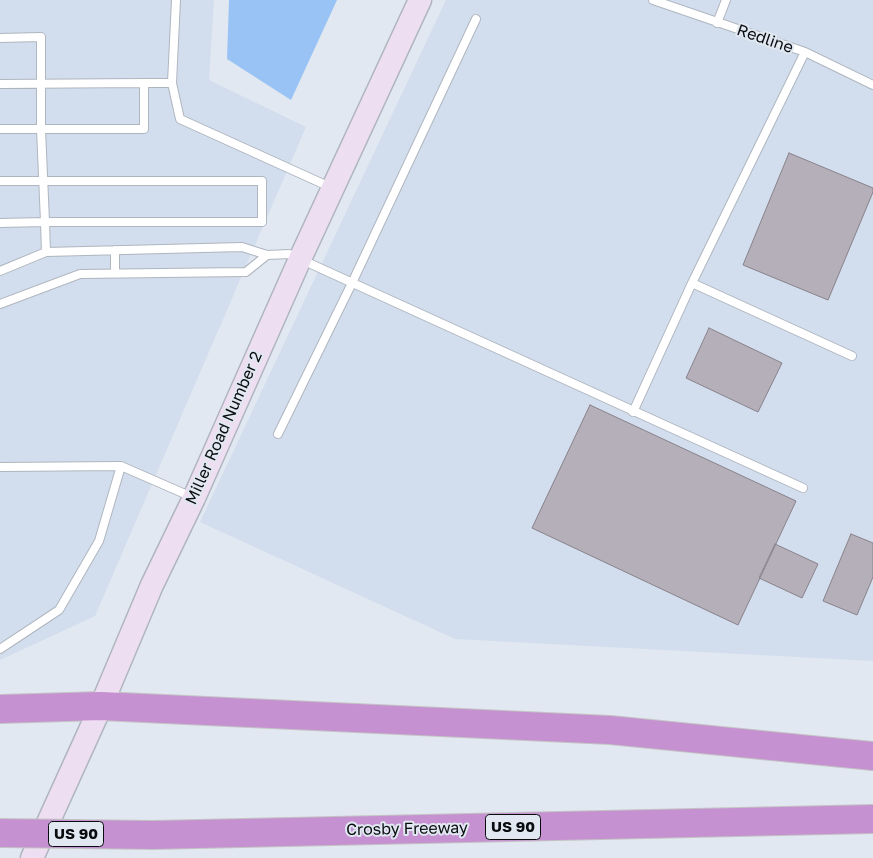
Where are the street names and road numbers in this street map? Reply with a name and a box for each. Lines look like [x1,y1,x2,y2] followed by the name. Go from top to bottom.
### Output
[734,20,796,58] street label: Redline
[182,349,266,507] street label: Miller Road Number 2
[486,814,540,840] road number: US 90
[346,818,468,840] street label: Crosby Freeway
[48,822,104,846] road number: US 90

